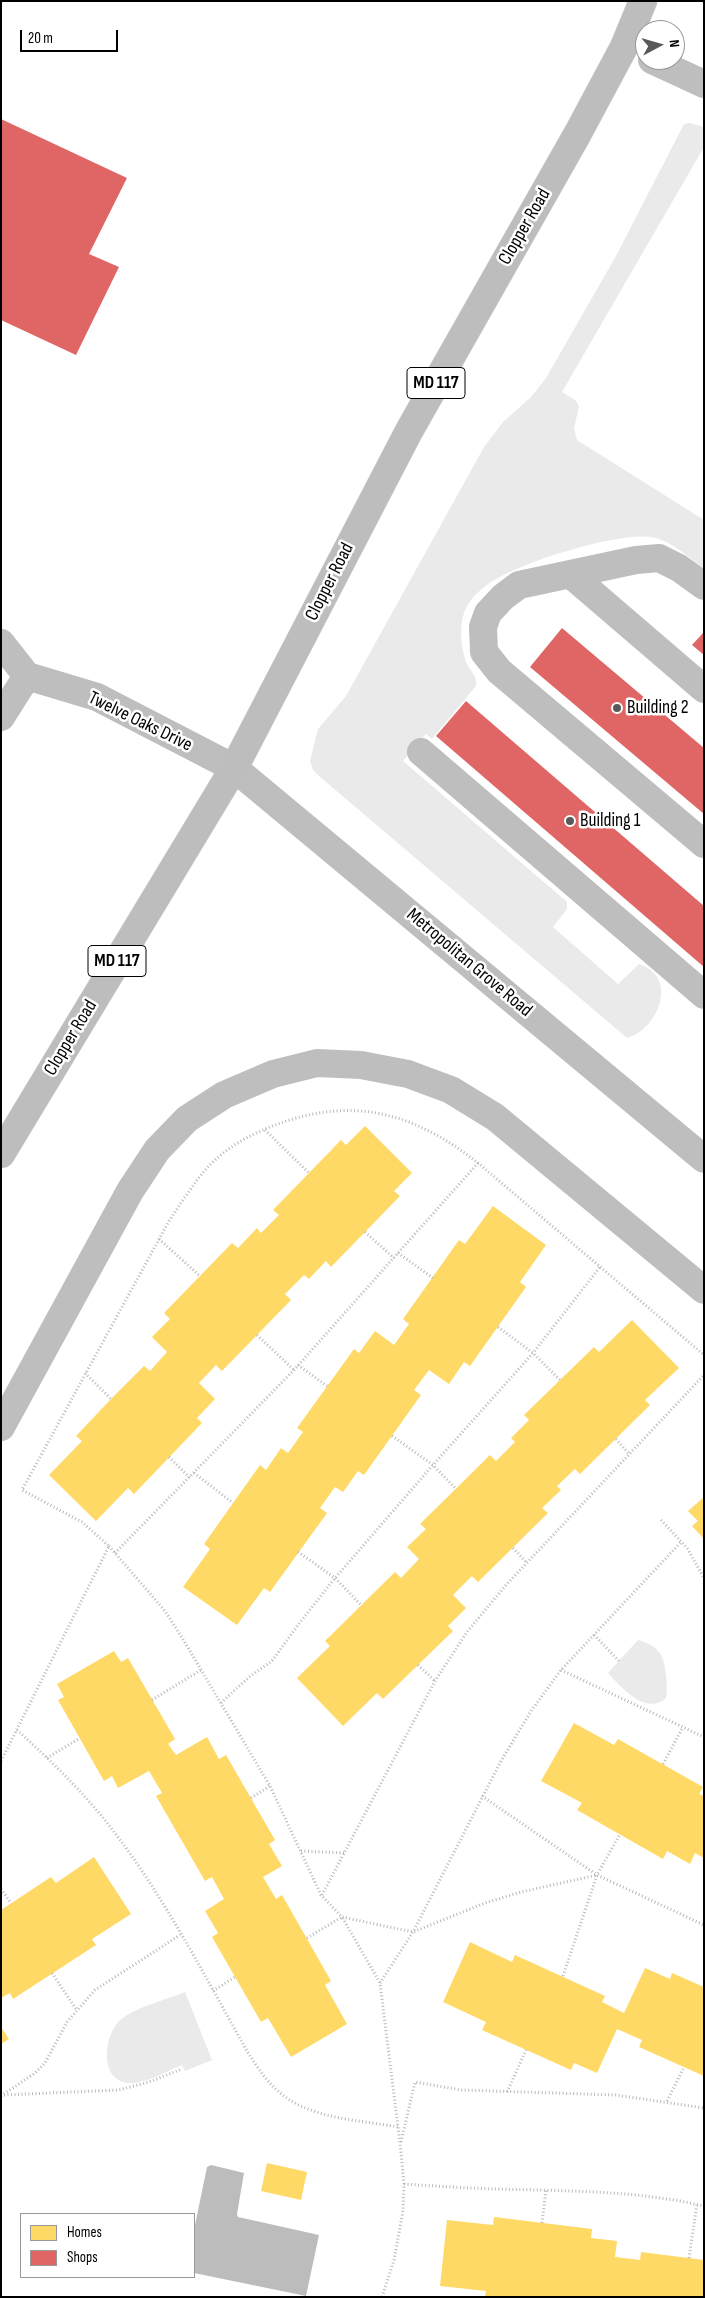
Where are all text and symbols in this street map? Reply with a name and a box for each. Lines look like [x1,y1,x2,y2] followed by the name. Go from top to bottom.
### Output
[22,20,120,52] scale bar
[635,20,685,70] north arrow
[28,29,53,48] text: 20 m
[666,39,683,48] text: N
[494,185,556,269] street label: Clopper Road
[407,368,465,398] road number: MD 117
[301,539,359,625] street label: Clopper Road
[84,687,196,757] street label: Twelve Oaks Drive
[627,697,688,719] place label: Building 2
[611,702,623,714] marker: Building 2
[580,810,640,832] place label: Building 1
[564,815,576,827] marker: Building 1
[402,904,536,1022] street label: Metropolitan Grove Road
[88,946,146,976] road number: MD 117
[40,996,102,1080] street label: Clopper Road
[20,2213,195,2278] legend
[67,2223,102,2242] text: Homes
[67,2248,98,2267] text: Shops

